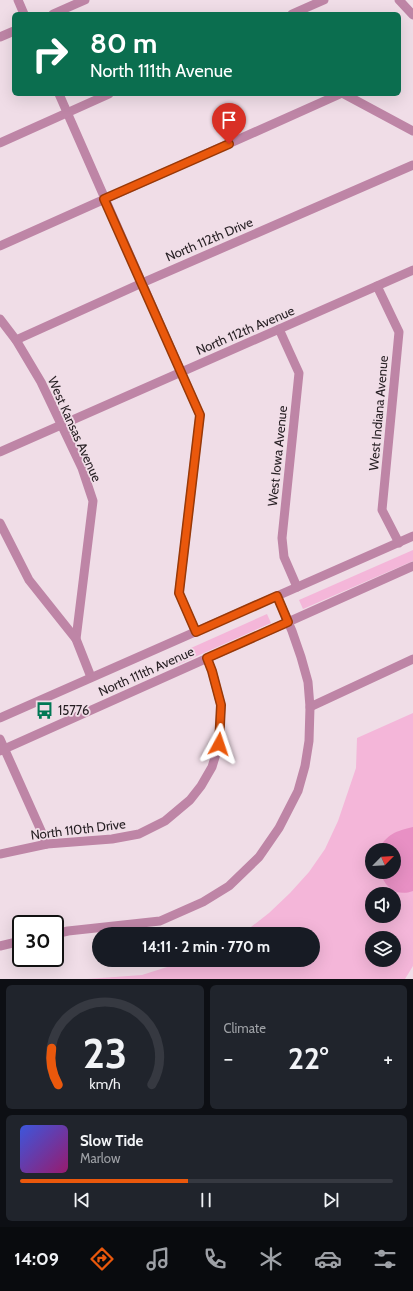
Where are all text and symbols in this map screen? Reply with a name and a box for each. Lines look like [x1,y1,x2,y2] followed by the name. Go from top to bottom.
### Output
[90,26,157,60] text: 80 m
[24,28,76,80] icon: right
[90,60,232,82] text: North 111th Avenue
[212,103,246,144] pin
[218,109,240,131] icon: arrive
[163,213,255,265] street label: North 112th Drive
[193,302,297,358] street label: North 112th Avenue
[365,354,391,471] street label: West Indiana Avenue
[45,374,105,484] street label: West Kansas Avenue
[264,405,290,507] street label: West Iowa Avenue
[96,643,197,699] street label: North 111th Avenue
[35,700,55,720] bus stop icon: 15776
[58,702,89,718] place label: 15776
[198,723,240,765] position arrow
[30,815,127,843] street label: North 110th Drive
[365,843,401,879] north arrow
[365,843,401,967] map controls
[365,887,401,923] button: sound
[12,915,64,967] speed limit sign: 30
[365,931,401,967] button: layers
[142,938,270,956] text: 14:11 · 2 min · 770 m
[224,1020,266,1036] text: Climate
[83,1028,127,1078] text: 23
[288,1040,328,1077] text: 22°
[224,1045,233,1072] text: −
[383,1045,393,1072] text: +
[89,1075,120,1093] text: km/h
[80,1132,143,1150] text: Slow Tide
[80,1150,120,1166] text: Marlow
[71,1189,93,1211] icon: previous
[195,1189,217,1211] icon: pause
[320,1189,342,1211] icon: next
[88,1245,116,1273] icon: directions
[144,1245,172,1273] icon: music
[201,1245,229,1273] icon: phone
[257,1245,285,1273] icon: climate
[314,1245,342,1273] icon: car
[371,1245,399,1273] icon: filters
[14,1248,59,1270] text: 14:09

